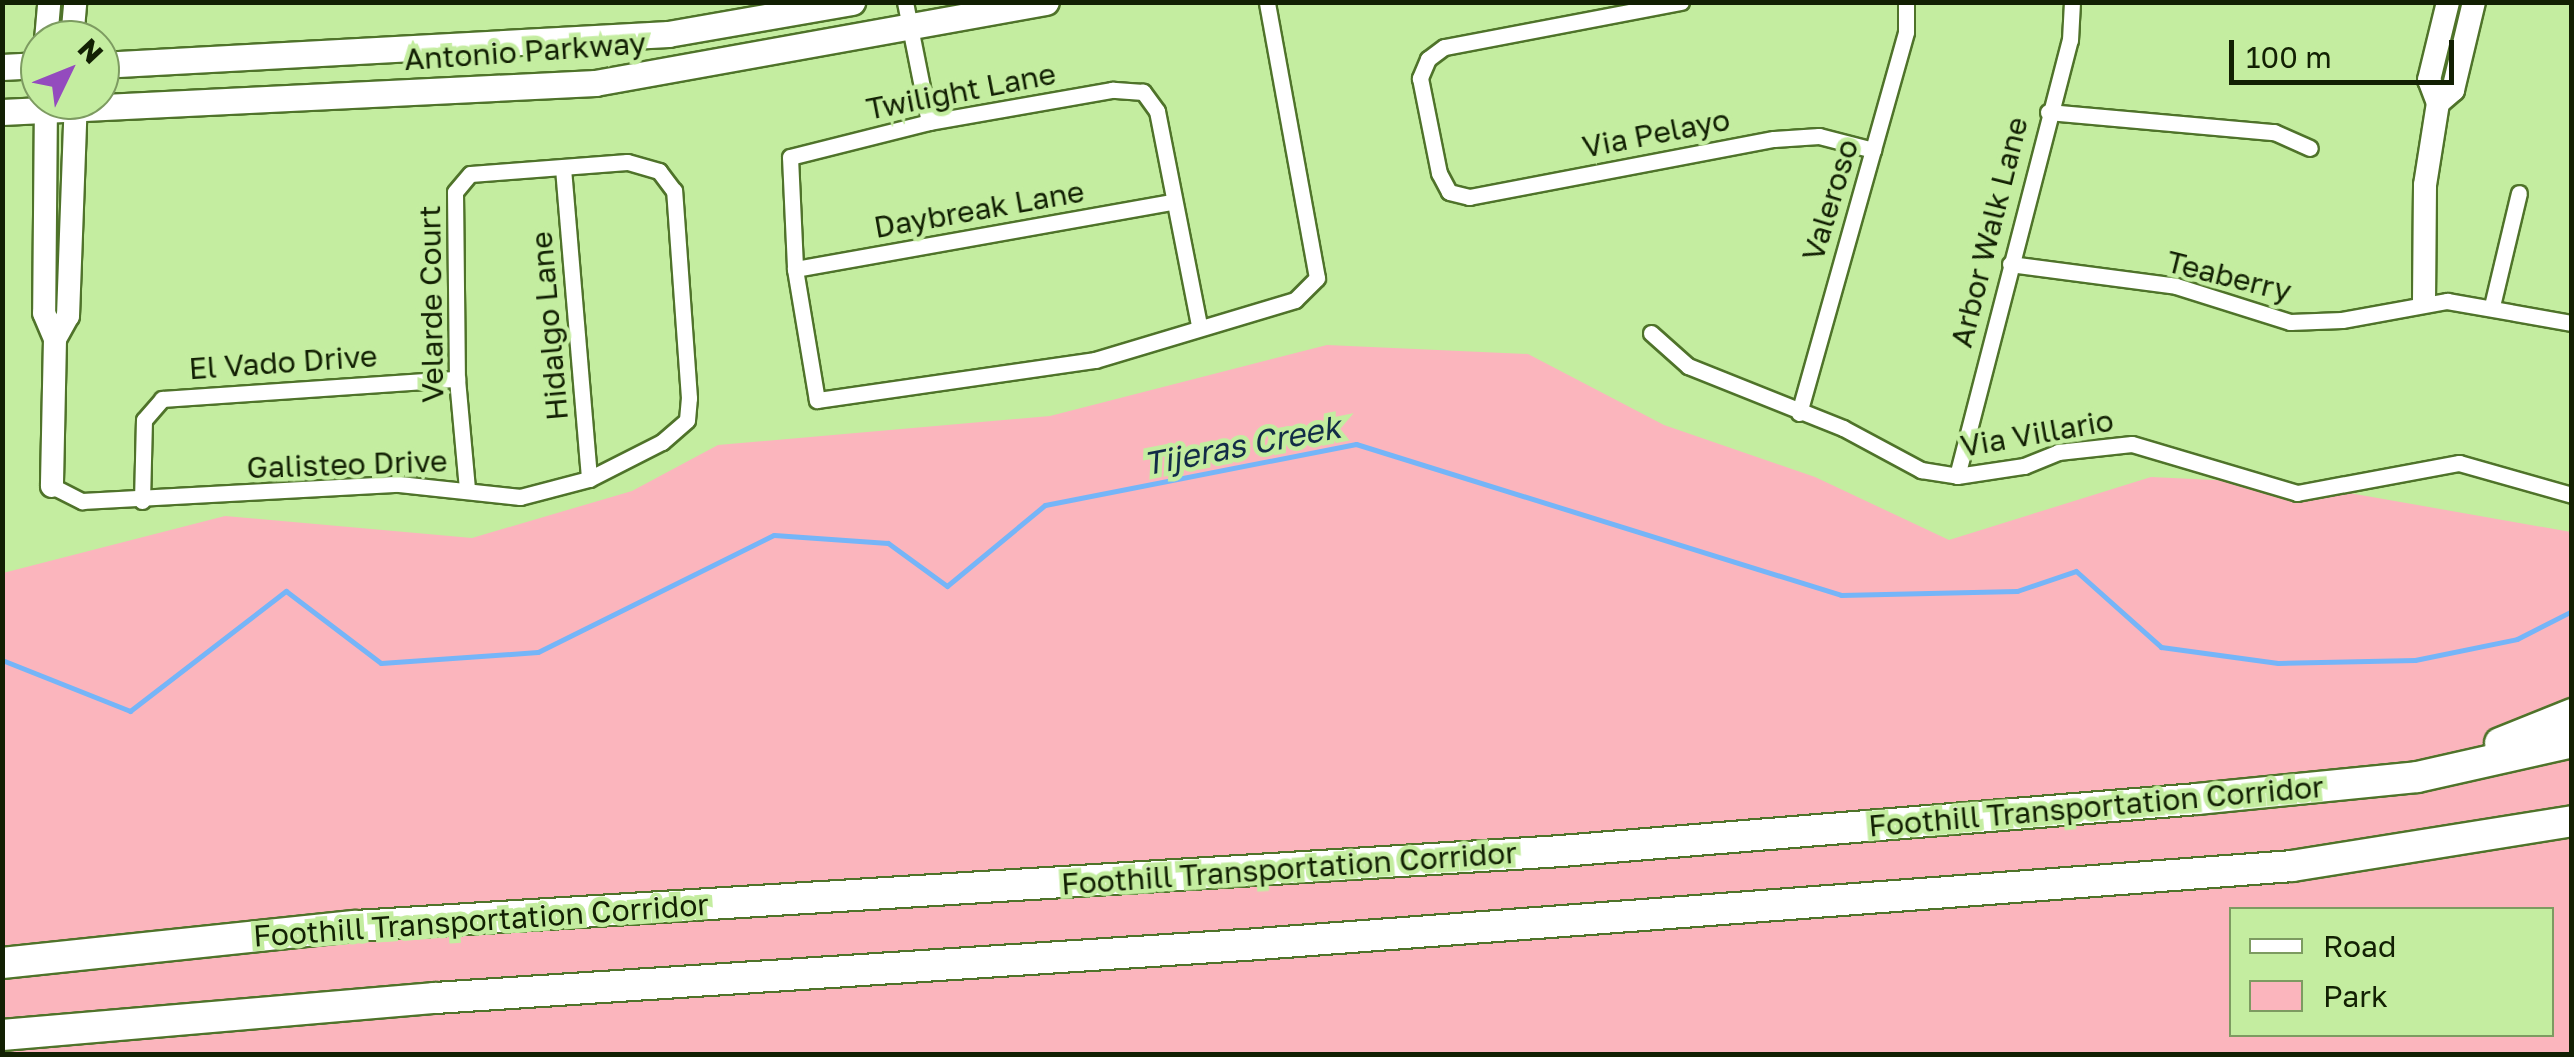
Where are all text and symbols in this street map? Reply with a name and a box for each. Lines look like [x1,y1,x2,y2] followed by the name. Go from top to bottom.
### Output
[20,20,120,120] north arrow
[2234,20,2459,82] scale bar
[403,25,647,77] street label: Antonio Parkway
[72,32,110,70] text: N
[2246,39,2332,75] text: 100 m
[863,55,1059,127] street label: Twilight Lane
[1579,101,1733,165] street label: Via Pelayo
[1943,113,2035,351] street label: Arbor Walk Lane
[1794,135,1866,265] street label: Valeroso
[871,173,1087,245] street label: Daybreak Lane
[411,205,451,403] street label: Velarde Court
[523,230,575,422] street label: Hidalgo Lane
[2163,243,2295,309] street label: Teaberry
[188,337,378,387] street label: El Vado Drive
[1958,402,2116,464] street label: Via Villario
[1140,407,1344,483] water label: Tijeras Creek
[246,443,448,485] street label: Galisteo Drive
[1867,768,2325,844] street label: Foothill Transportation Corridor
[1060,834,1518,902] street label: Foothill Transportation Corridor
[252,886,710,954] street label: Foothill Transportation Corridor
[2229,907,2554,1037] legend
[2323,928,2397,964] text: Road
[2323,978,2388,1014] text: Park

